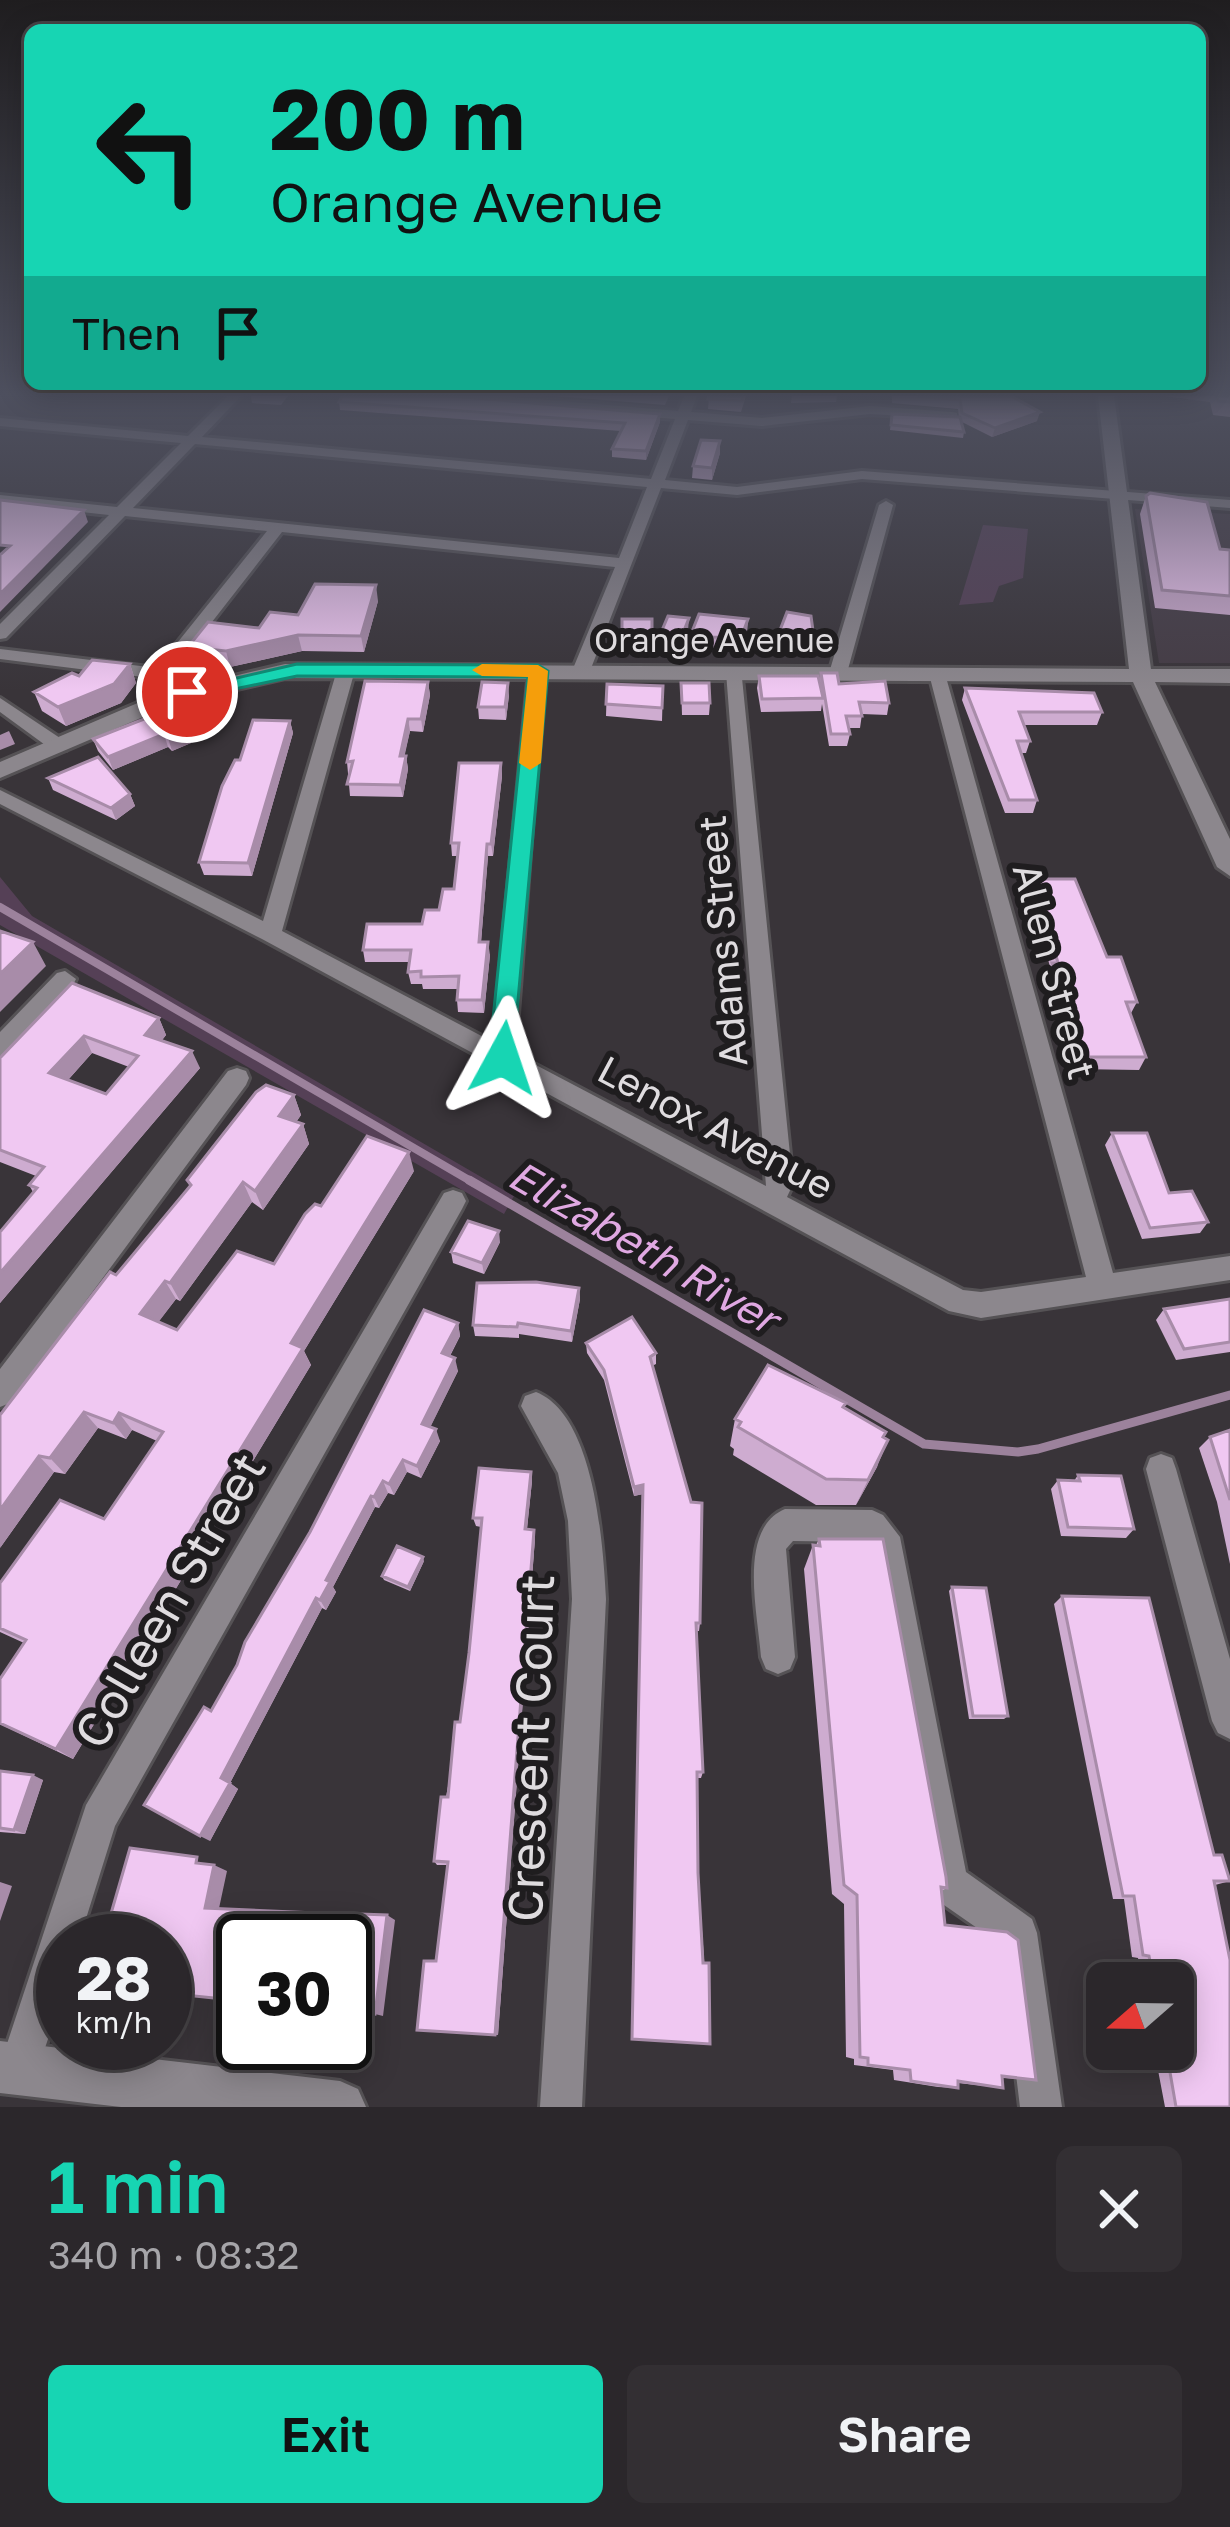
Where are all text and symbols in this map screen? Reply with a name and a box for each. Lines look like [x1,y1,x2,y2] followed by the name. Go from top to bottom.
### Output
[270,68,525,168] text: 200 m
[72,72,228,228] icon: left
[270,169,663,234] text: Orange Avenue
[205,300,271,366] icon: arrive
[72,306,181,360] text: Then
[594,620,834,659] street label: Orange Avenue
[136,641,238,743] pin
[154,659,220,725] icon: arrive
[688,813,756,1069] street label: Adams Street
[1004,858,1106,1084] street label: Allen Street
[440,995,566,1121] position arrow
[590,1045,842,1209] street label: Lenox Avenue
[501,1149,792,1346] water label: Elizabeth River
[61,1442,277,1758] street label: Colleen Street
[495,1573,565,1923] street label: Crescent Court
[216,1914,372,2070] speed limit sign: 30
[76,1941,151,2013] text: 28
[1086,1962,1194,2070] north arrow
[1086,1962,1194,2070] map controls
[76,2004,152,2040] text: km/h
[48,2142,228,2229] text: 1 min
[1056,2146,1182,2272] button: close
[48,2231,299,2278] text: 340 m · 08:32
[48,2365,603,2503] button: Exit
[627,2365,1182,2503] button: Share

